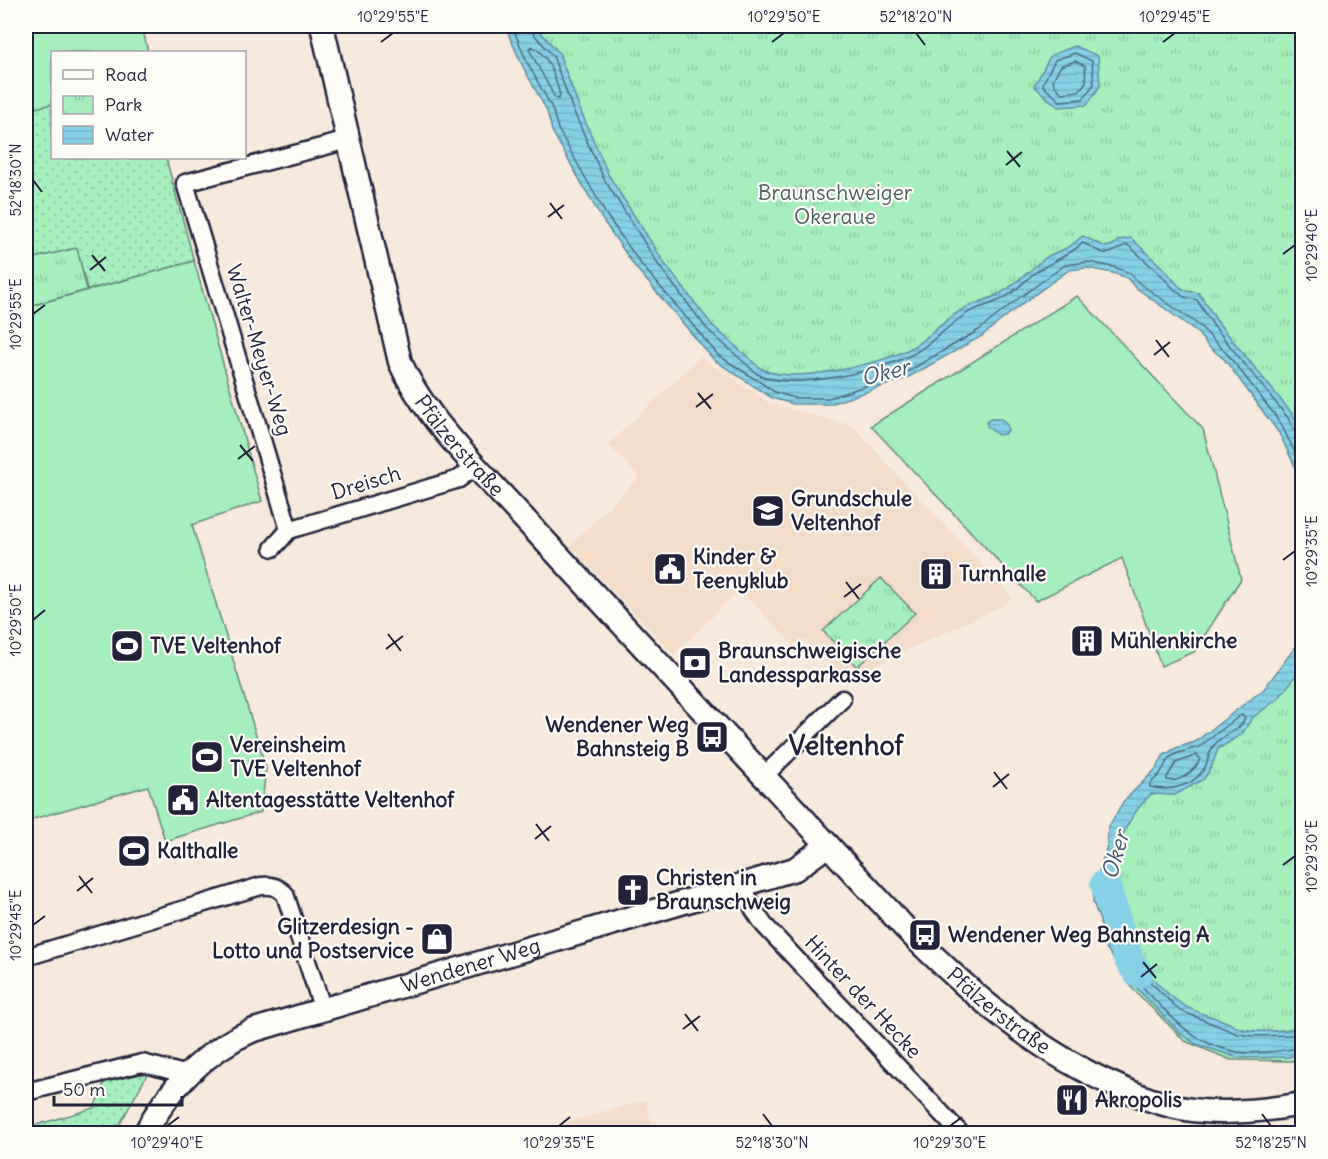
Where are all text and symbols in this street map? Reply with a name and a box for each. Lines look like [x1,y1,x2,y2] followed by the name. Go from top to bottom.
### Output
[357,7,429,26] text: 10°29'55"E
[748,7,821,26] text: 10°29'50"E
[880,7,952,26] text: 52°18'20"N
[1139,7,1211,26] text: 10°29'45"E
[51,51,246,159] legend
[105,63,148,86] text: Road
[105,93,142,116] text: Park
[105,123,155,146] text: Water
[6,143,25,217] text: 52°18'30"N
[758,179,913,230] park label: Braunschweiger Okeraue
[1302,209,1321,281] text: 10°29'40"E
[221,261,298,439] street label: Walter-Meyer-Weg
[6,278,25,350] text: 10°29'55"E
[858,352,915,391] water label: Oker
[409,390,510,502] street label: Pfälzerstraße
[328,459,404,506] street label: Dreisch
[791,485,912,536] place label: Grundschule Veltenhof
[750,493,786,529] school or university icon: Grundschule Veltenhof
[1302,515,1321,587] text: 10°29'35"E
[693,543,788,594] place label: Kinder & Teenyklub
[652,551,688,587] public building icon: Kinder & Teenyklub
[918,556,954,592] building icon: Turnhalle
[959,560,1046,587] place label: Turnhalle
[6,583,25,656] text: 10°29'50"E
[1069,623,1105,659] building icon: Mühlenkirche
[1110,627,1237,654] place label: Mühlenkirche
[109,628,145,664] sports icon: TVE Veltenhof
[150,632,282,659] place label: TVE Veltenhof
[718,637,901,688] place label: Braunschweigische Landessparkasse
[677,645,713,681] bank icon: Braunschweigische Landessparkasse
[545,711,689,762] place label: Wendener Weg Bahnsteig B
[694,719,730,755] bus stop icon: Wendener Weg Bahnsteig B
[789,728,905,762] district label: Veltenhof
[230,731,362,782] place label: Vereinsheim TVE Veltenhof
[189,739,225,775] sports icon: Vereinsheim TVE Veltenhof
[165,782,201,818] public building icon: Altentagesstätte Veltenhof
[206,786,455,813] place label: Altentagesstätte Veltenhof
[1302,819,1321,892] text: 10°29'30"E
[1095,825,1136,882] water label: Oker
[116,833,152,869] sports icon: Kalthalle
[157,837,238,864] place label: Kalthalle
[656,864,791,915] place label: Christen in Braunschweig
[615,872,651,908] church icon: Christen in Braunschweig
[6,889,25,961] text: 10°29'45"E
[212,913,414,964] place label: Glitzerdesign - Lotto und Postservice
[907,917,943,953] bus stop icon: Wendener Weg Bahnsteig A
[419,921,455,957] shop icon: Glitzerdesign - Lotto und Postservice
[948,921,1210,948] place label: Wendener Weg Bahnsteig A
[799,929,928,1064] street label: Hinter der Hecke
[398,932,543,999] street label: Wendener Weg
[941,961,1056,1060] street label: Pfälzerstraße
[54,1069,182,1107] scale bar
[63,1078,105,1101] text: 50 m
[1054,1082,1090,1118] restaurant icon: Akropolis
[1095,1086,1183,1113] place label: Akropolis
[131,1133,203,1152] text: 10°29'40"E
[523,1133,595,1152] text: 10°29'35"E
[735,1133,809,1152] text: 52°18'30"N
[914,1133,987,1152] text: 10°29'30"E
[1235,1133,1307,1152] text: 52°18'25"N

